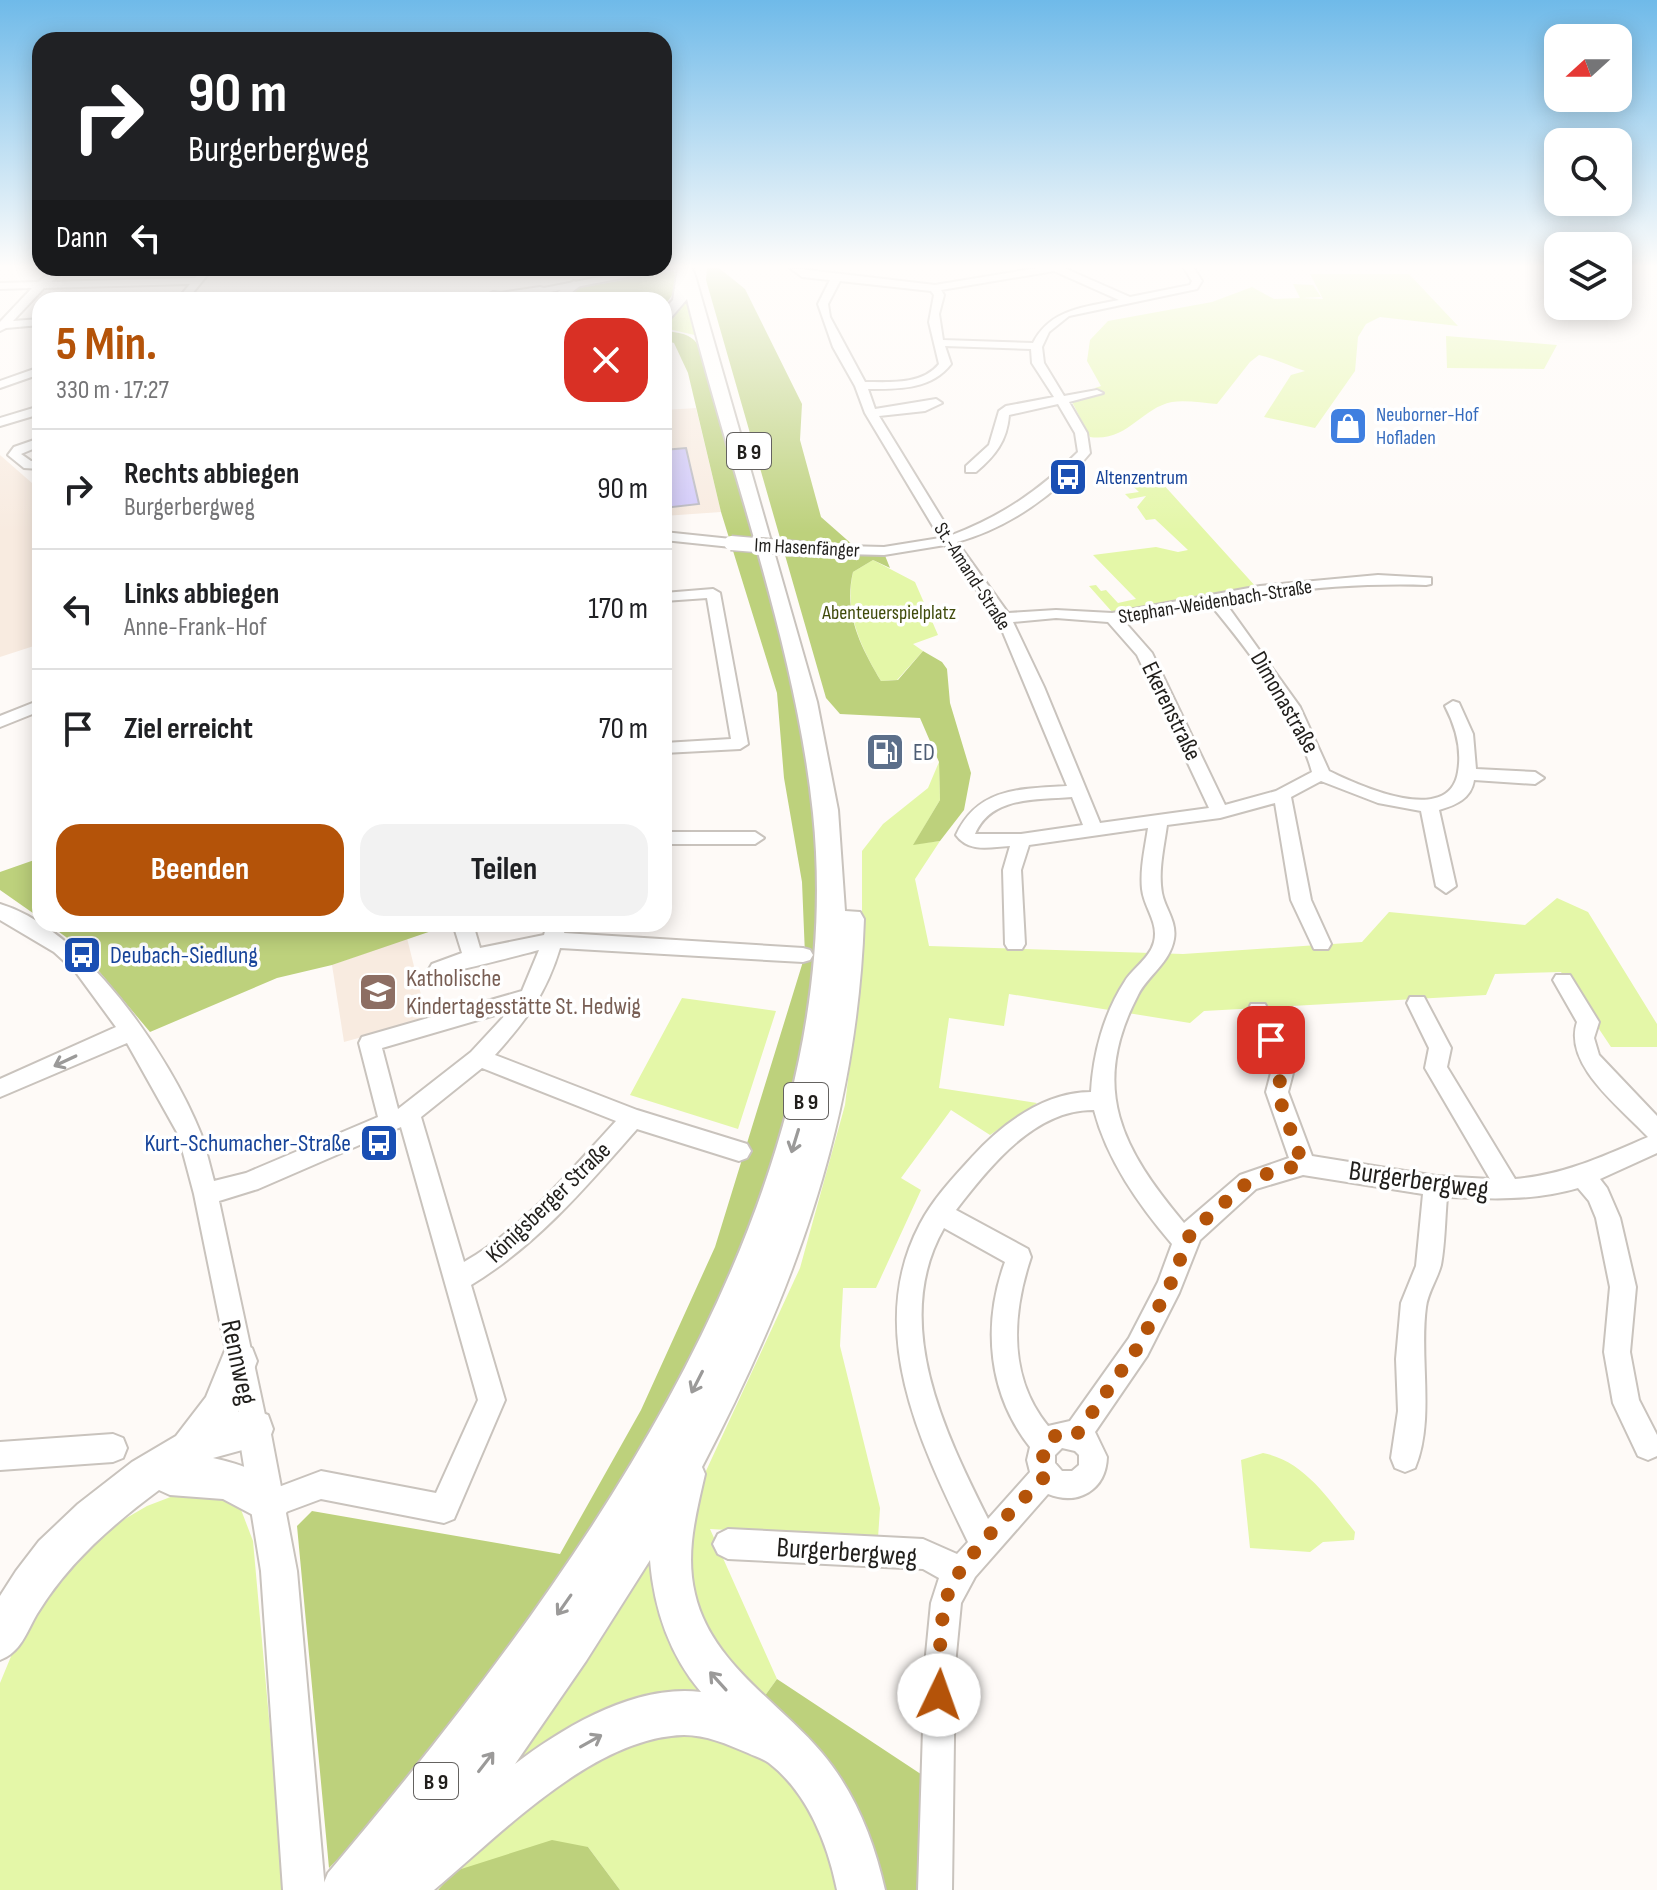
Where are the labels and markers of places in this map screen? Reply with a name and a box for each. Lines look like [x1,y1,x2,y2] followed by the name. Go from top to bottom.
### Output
[1376,403,1479,450] place label: Neuborner-Hof Hofladen
[1327,405,1369,447] shop icon: Neuborner-Hof Hofladen
[1047,456,1089,498] bus stop icon: Altenzentrum
[1095,466,1188,490] place label: Altenzentrum
[864,731,906,773] fuel station icon: ED
[913,738,935,767] place label: ED
[61,934,103,976] bus stop icon: Deubach-Siedlung
[110,941,258,970] place label: Deubach-Siedlung
[406,964,641,1021] place label: Katholische Kindertagesstätte St. Hedwig
[357,971,399,1013] school or university icon: Katholische Kindertagesstätte St. Hedwig
[1237,1006,1305,1074] pin
[358,1122,400,1164] bus stop icon: Kurt-Schumacher-Straße
[144,1129,351,1158] place label: Kurt-Schumacher-Straße

